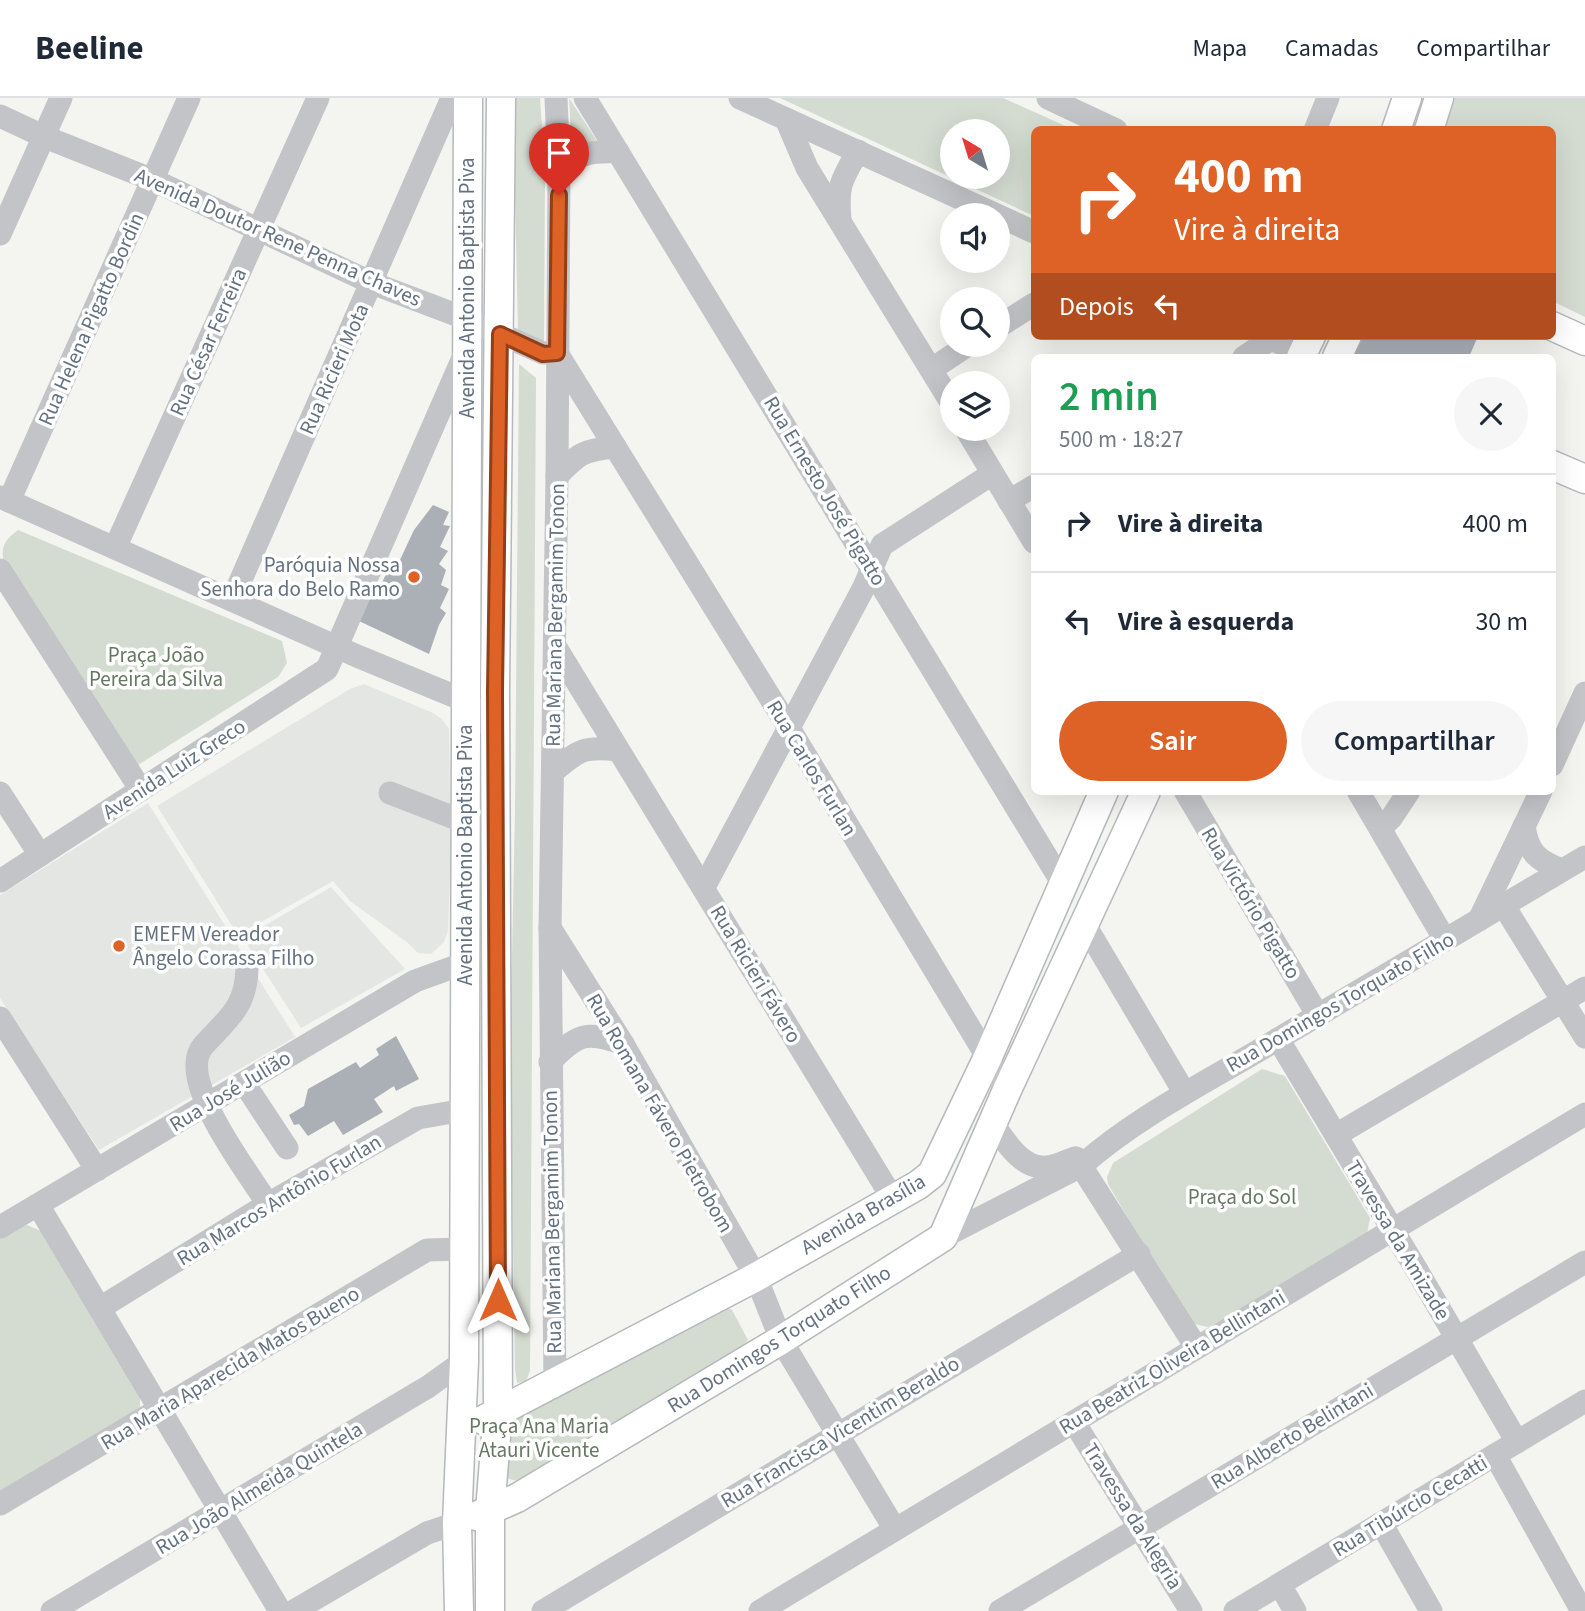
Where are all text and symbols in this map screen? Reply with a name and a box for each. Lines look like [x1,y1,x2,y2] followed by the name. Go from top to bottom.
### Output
[35,25,144,72] text: Beeline
[1192,31,1247,66] text: Mapa
[1285,31,1378,66] text: Camadas
[1416,31,1550,66] text: Compartilhar
[940,119,1010,189] north arrow
[940,119,1010,441] map controls
[529,123,589,195] pin
[540,134,578,172] icon: arrive
[1174,142,1303,212] text: 400 m
[1059,154,1150,245] icon: right
[452,157,482,419] street label: Avenida Antonio Baptista Piva
[130,160,426,314] street label: Avenida Doutor Rene Penna Chaves
[940,203,1010,273] button: sound
[1174,207,1340,253] text: Vire à direita
[31,208,151,430] street label: Rua Helena Pigatto Bordin
[162,263,254,421] street label: Rua César Ferreira
[940,287,1010,357] button: search
[1148,287,1186,325] icon: left
[1059,288,1134,325] text: Depois
[292,299,376,439] street label: Rua Ricieri Mota
[1059,367,1159,427] text: 2 min
[940,371,1010,441] button: layers
[1454,377,1528,451] button: close
[756,390,894,592] street label: Rua Ernesto José Pigatto
[1059,423,1183,456] text: 500 m · 18:27
[538,483,572,747] street label: Rua Mariana Bergamim Tonon
[1059,504,1097,542] icon: right
[1118,505,1263,542] text: Vire à direita
[1462,505,1528,542] text: 400 m
[200,550,400,604] place label: Paróquia Nossa Senhora do Belo Ramo
[406,569,422,585] marker: Paróquia Nossa Senhora do Belo Ramo
[1059,602,1097,640] icon: left
[1118,603,1294,640] text: Vire à esquerda
[1475,603,1528,640] text: 30 m
[89,640,223,694] park label: Praça João Pereira da Silva
[760,694,864,842] street label: Rua Carlos Furlan
[1059,701,1287,781] button: Sair
[1301,701,1528,781] button: Compartilhar
[97,711,251,827] street label: Avenida Luiz Greco
[450,724,480,986] street label: Avenida Antonio Baptista Piva
[1194,821,1308,985] street label: Rua Victório Pigatto
[703,899,809,1049] street label: Rua Ricieri Fávero
[133,919,314,973] place label: EMEFM Vereador Ângelo Corassa Filho
[1220,924,1460,1080] street label: Rua Domingos Torquato Filho
[111,938,127,954] marker: EMEFM Vereador Ângelo Corassa Filho
[579,988,741,1238] street label: Rua Romana Fávero Pietrobom
[164,1043,296,1139] street label: Rua José Julião
[535,1090,569,1354] street label: Rua Mariana Bergamim Tonon
[171,1127,387,1273] street label: Rua Marcos Antônio Furlan
[1338,1154,1458,1326] street label: Travessa da Amizade
[795,1166,931,1262] street label: Avenida Brasília
[1188,1182,1296,1212] park label: Praça do Sol
[661,1258,897,1420] street label: Rua Domingos Torquato Filho
[461,1263,535,1337] position arrow
[95,1279,365,1457] street label: Rua Maria Aparecida Matos Bueno
[1053,1282,1291,1442] street label: Rua Beatriz Oliveira Bellintani
[715,1349,965,1515] street label: Rua Francisca Vicentim Beraldo
[1205,1375,1379,1497] street label: Rua Alberto Belintani
[469,1411,609,1465] park label: Praça Ana Maria Atauri Vicente
[150,1414,368,1562] street label: Rua João Almeida Quintela
[1076,1437,1190,1595] street label: Travessa da Alegria
[1327,1448,1493,1564] street label: Rua Tibúrcio Cecatti

